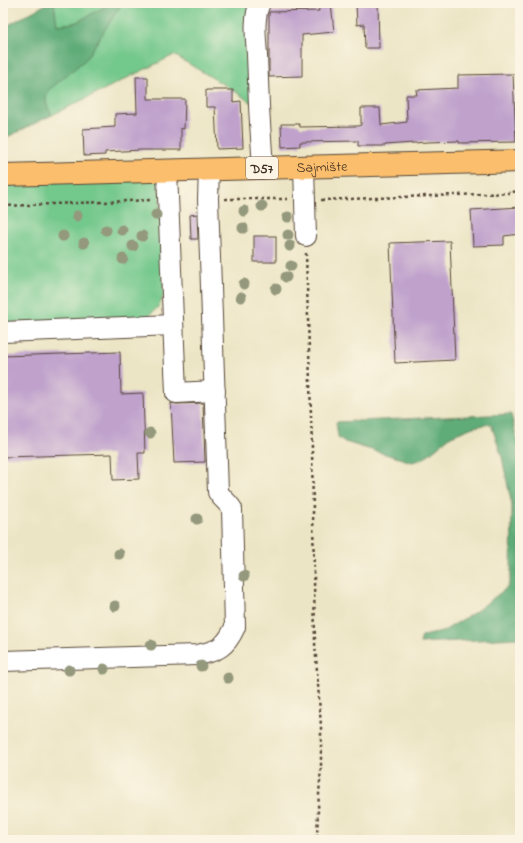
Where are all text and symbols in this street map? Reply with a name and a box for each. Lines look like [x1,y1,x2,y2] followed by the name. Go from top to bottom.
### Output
[246,157,278,179] road number: D57
[296,157,348,179] street label: Sajmište

